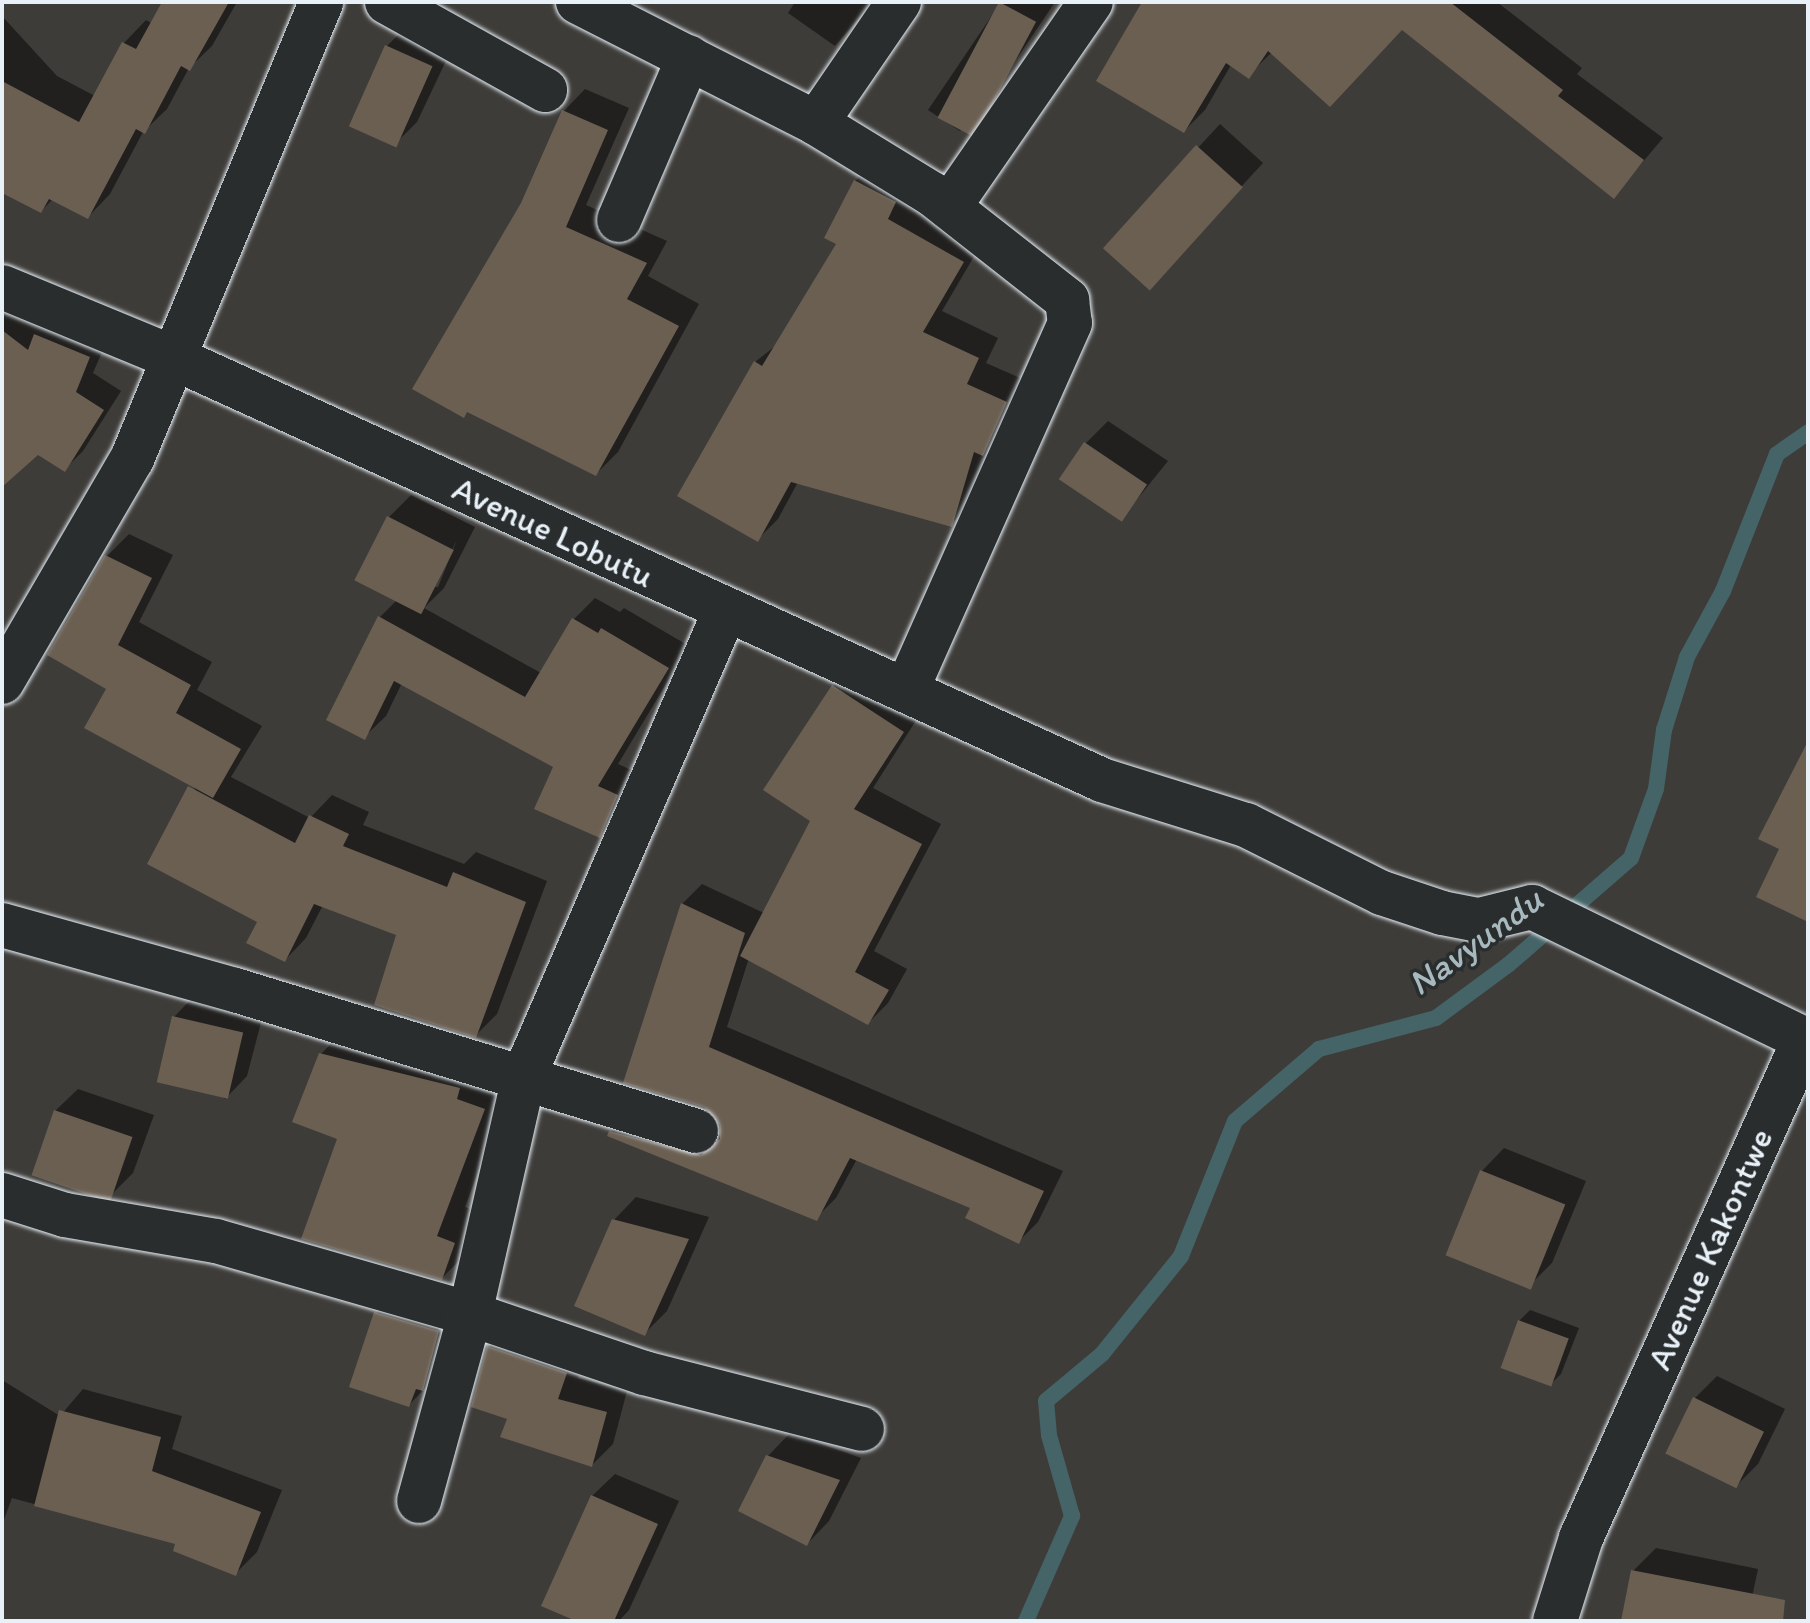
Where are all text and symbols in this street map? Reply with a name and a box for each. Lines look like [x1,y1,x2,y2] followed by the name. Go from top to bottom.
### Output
[446,468,660,596] street label: Avenue Lobutu
[1399,878,1551,1004] water label: Navyundu
[1639,1123,1781,1375] street label: Avenue Kakontwe

